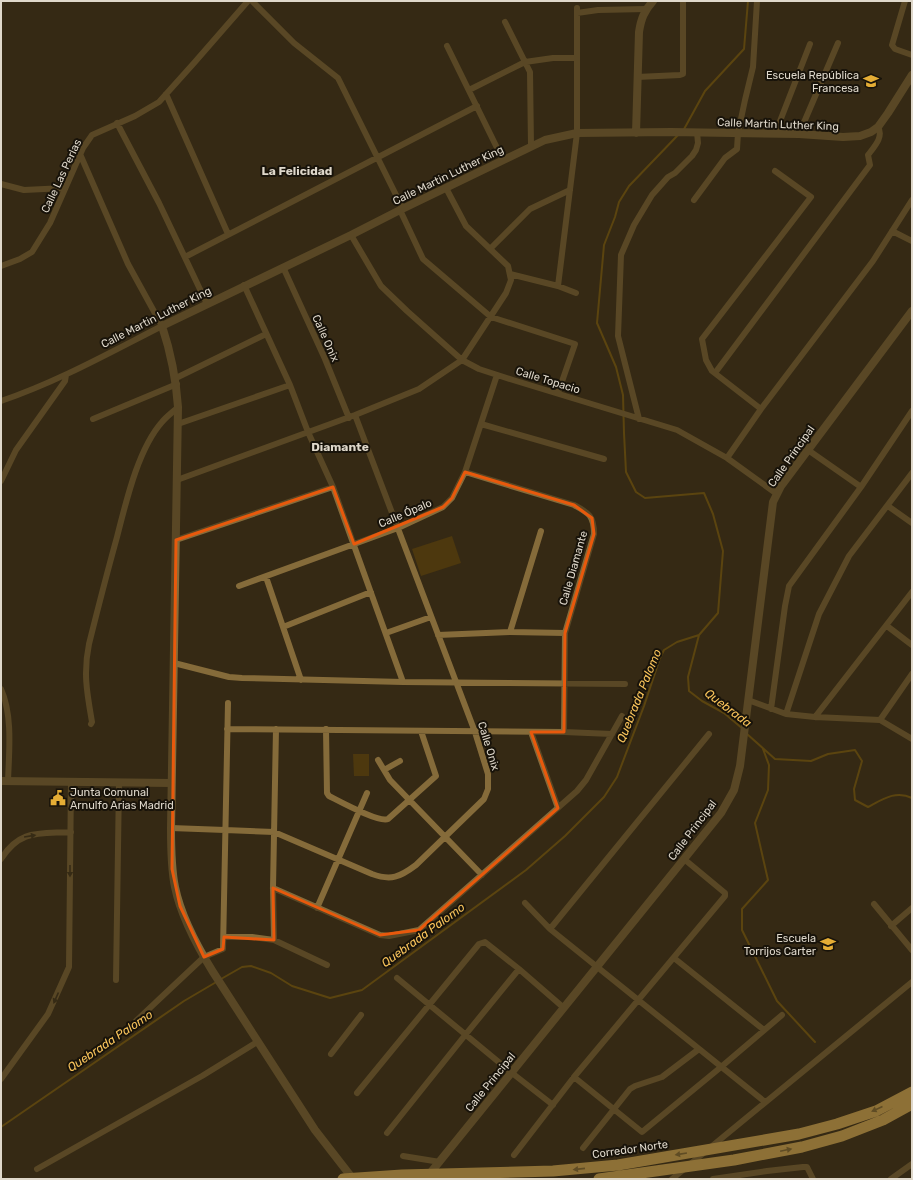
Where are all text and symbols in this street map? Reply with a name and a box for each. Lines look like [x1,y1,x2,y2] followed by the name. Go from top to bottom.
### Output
[766,69,859,95] place label: Escuela República Francesa
[862,72,880,90] school or university icon: Escuela República Francesa
[717,116,839,133] street label: Calle Martin Luther King
[39,137,84,215] street label: Calle Las Perlas
[391,143,506,208] street label: Calle Martin Luther King
[262,164,332,178] district label: La Felicidad
[99,284,213,351] street label: Calle Martin Luther King
[309,313,342,364] street label: Calle Onix
[514,365,582,396] street label: Calle Topacio
[765,423,817,490] street label: Calle Principal
[311,440,369,454] district label: Diamante
[377,496,434,531] street label: Calle Ópalo
[557,529,590,607] street label: Calle Diamante
[614,647,664,745] water label: Quebrada Palomo
[702,686,754,730] water label: Quebrada
[475,720,502,772] street label: Calle Onix
[70,786,174,812] place label: Junta Comunal Arnulfo Arias Madrid
[49,789,67,807] public building icon: Junta Comunal Arnulfo Arias Madrid
[665,798,719,863] street label: Calle Principal
[24,833,36,839] one-way arrow
[67,865,73,878] one-way arrow
[378,900,468,970] water label: Quebrada Palomo
[744,932,817,958] place label: Escuela Torrijos Carter
[819,935,837,953] school or university icon: Escuela Torrijos Carter
[53,993,59,1004] one-way arrow
[65,1007,155,1075] water label: Quebrada Palomo
[463,1050,518,1114] street label: Calle Principal
[871,1107,883,1113] one-way arrow
[591,1138,669,1161] street label: Corredor Norte
[780,1147,792,1153] one-way arrow
[675,1151,687,1157] one-way arrow
[573,1166,585,1172] one-way arrow

